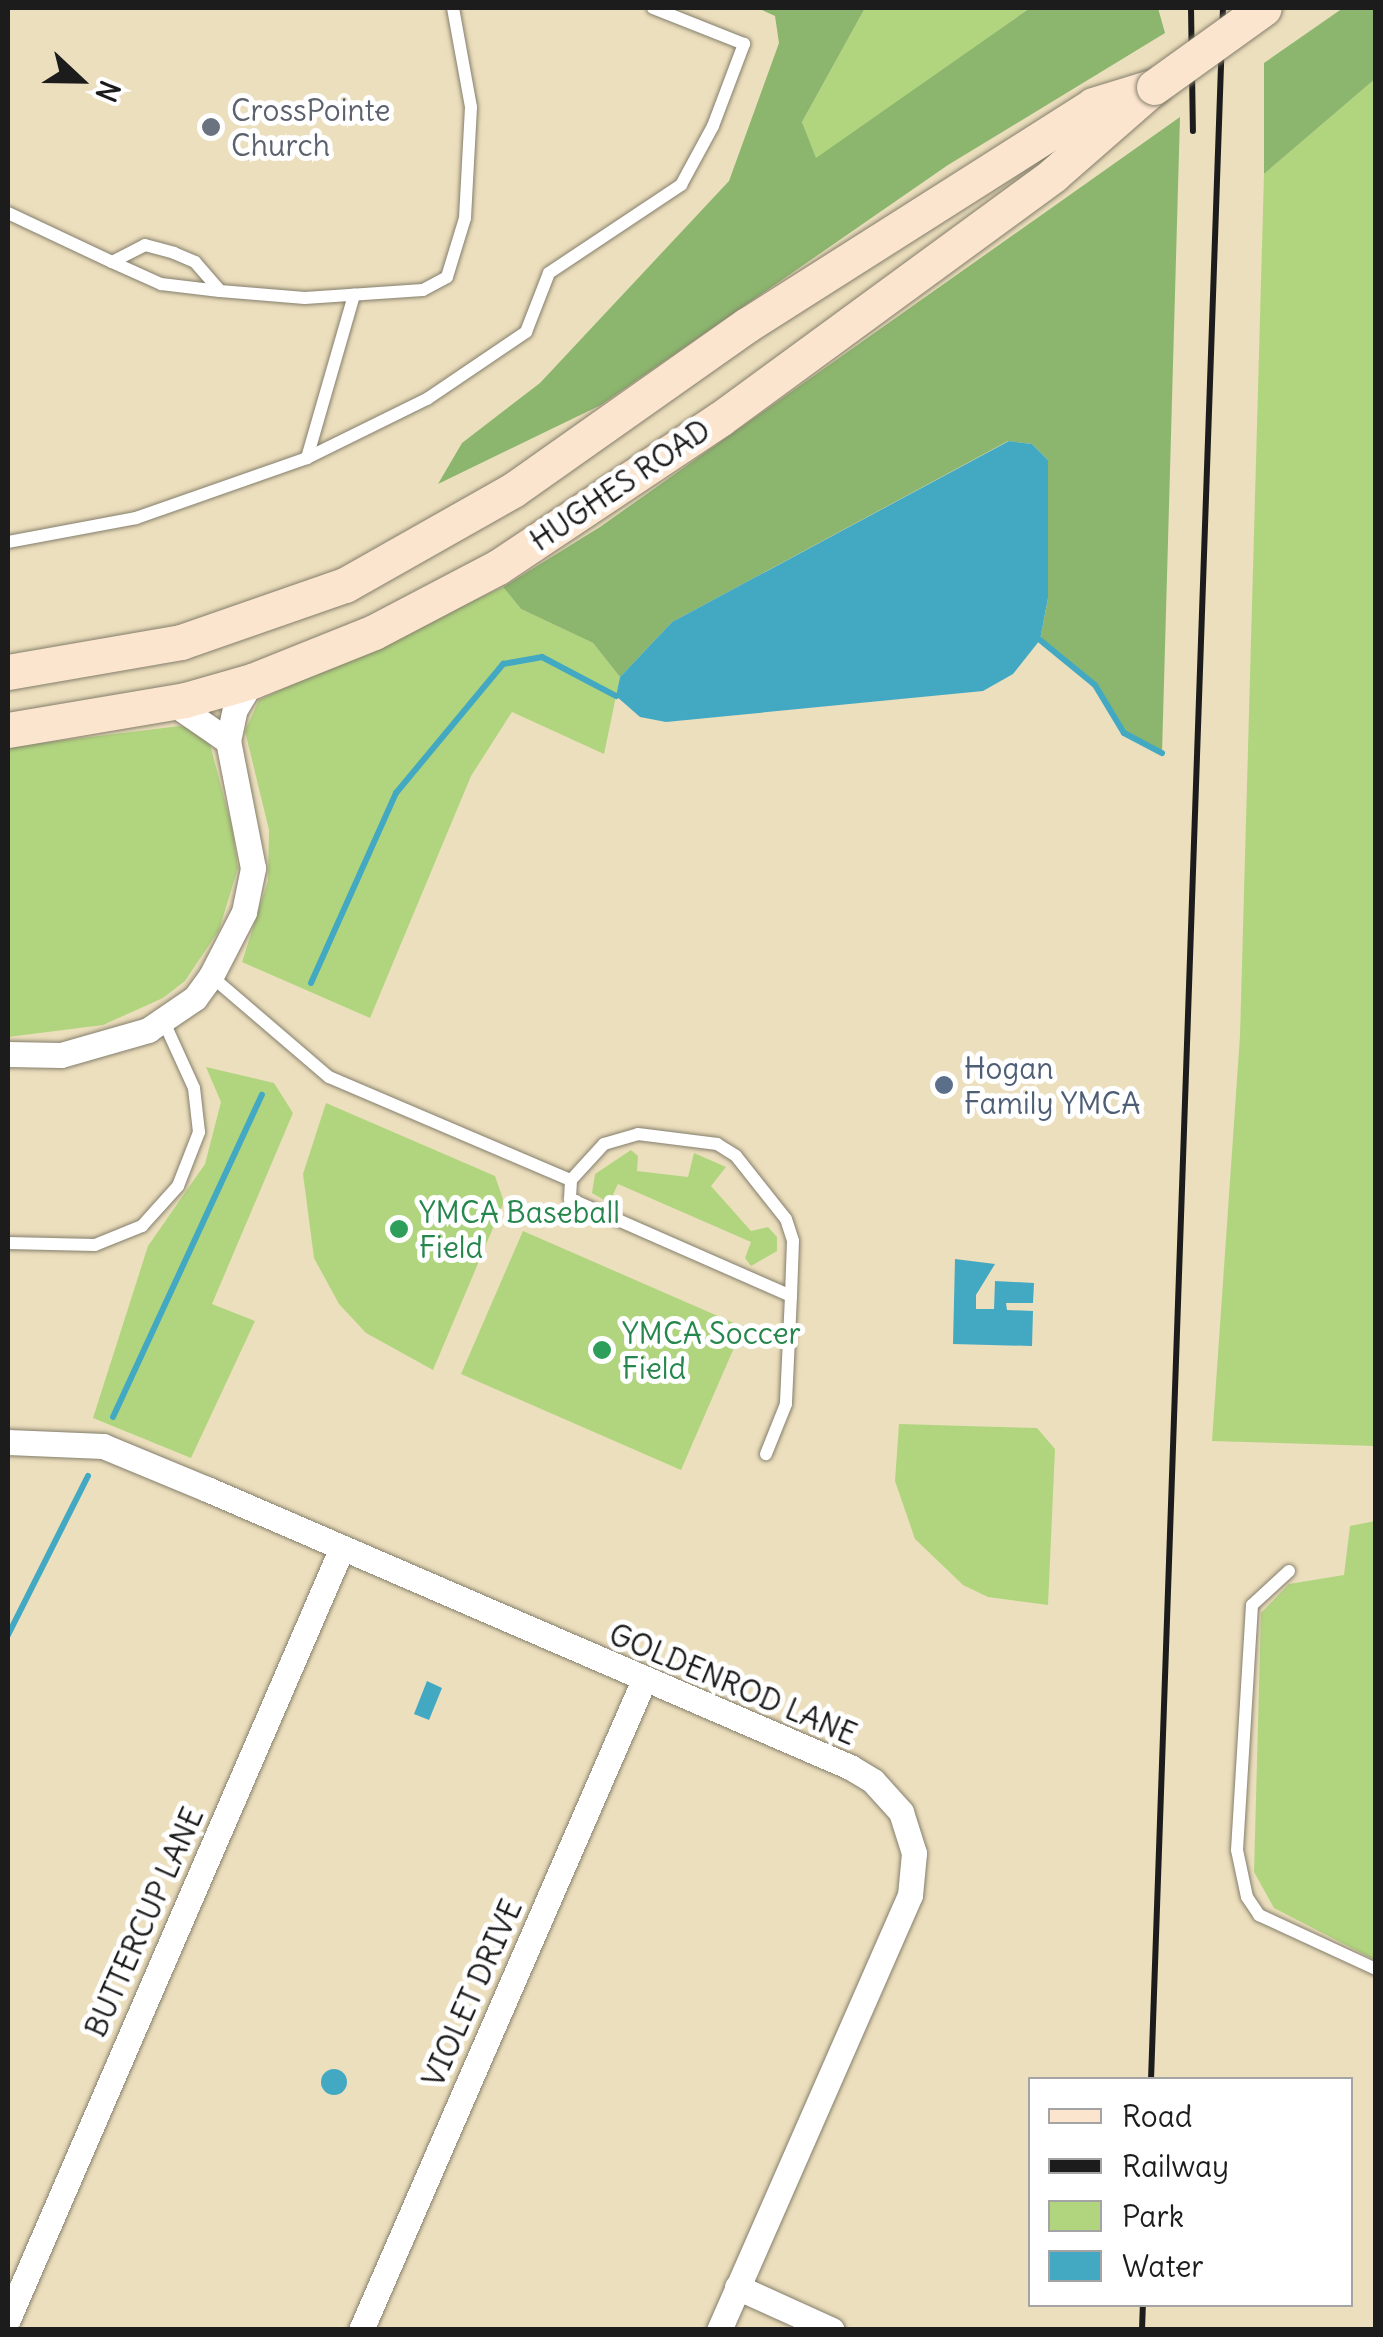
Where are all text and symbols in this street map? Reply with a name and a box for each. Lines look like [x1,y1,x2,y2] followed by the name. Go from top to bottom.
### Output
[30,30,130,130] north arrow
[88,76,128,107] text: N
[231,92,390,162] place label: CrossPointe Church
[200,116,222,138] marker: CrossPointe Church
[523,412,717,558] street label: HUGHES ROAD
[964,1050,1141,1120] place label: Hogan Family YMCA
[933,1074,955,1096] marker: Hogan Family YMCA
[419,1194,620,1264] place label: YMCA Baseball Field
[388,1218,410,1240] marker: YMCA Baseball Field
[622,1315,801,1386] place label: YMCA Soccer Field
[591,1339,613,1361] marker: YMCA Soccer Field
[604,1616,862,1752] street label: GOLDENROD LANE
[77,1802,211,2042] street label: BUTTERCUP LANE
[415,1894,529,2092] street label: VIOLET DRIVE
[1028,2077,1353,2307] legend
[1122,2097,1192,2135] text: Road
[1122,2147,1229,2185] text: Railway
[1122,2197,1184,2235] text: Park
[1122,2247,1204,2285] text: Water

